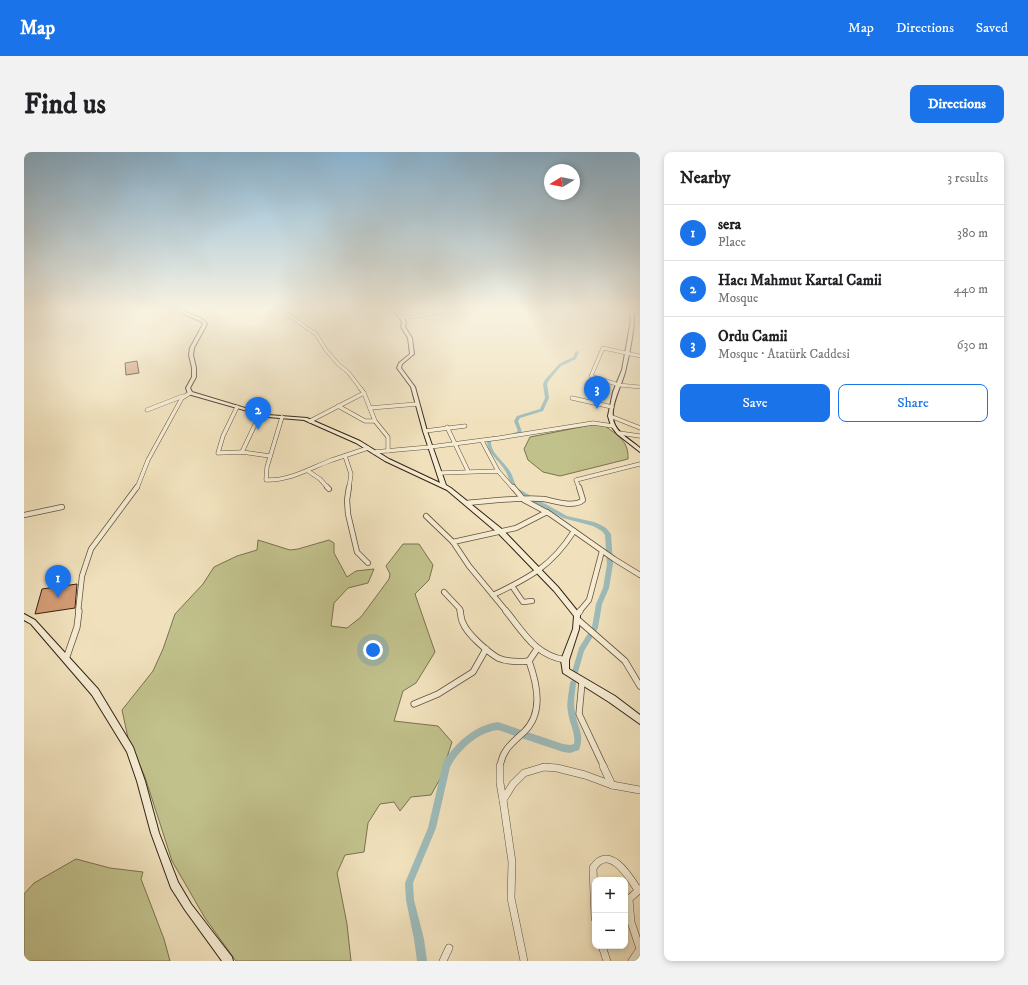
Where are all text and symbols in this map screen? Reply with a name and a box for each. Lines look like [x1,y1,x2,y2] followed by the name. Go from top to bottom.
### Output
[20,17,55,40] text: Map
[848,19,874,37] text: Map
[896,19,954,37] text: Directions
[976,19,1008,37] text: Saved
[910,85,1004,123] button: Directions
[24,87,106,122] text: Find us
[544,164,580,200] north arrow
[680,167,730,189] text: Nearby
[947,170,988,186] text: 3 results
[718,215,741,234] text: sera
[691,225,695,241] text: 1
[957,225,988,241] text: 380 m
[718,234,746,250] text: Place
[718,271,882,290] text: Hacı Mahmut Kartal Camii
[690,281,696,297] text: 2
[953,281,988,297] text: 440 m
[718,290,758,306] text: Mosque
[718,327,787,346] text: Ordu Camii
[691,337,695,353] text: 3
[957,337,988,353] text: 630 m
[718,346,850,362] text: Mosque · Atatürk Caddesi
[584,376,610,409] pin: 3
[680,384,830,422] button: Save
[838,384,988,422] button: Share
[245,397,271,430] pin: 2
[45,565,71,598] pin: 1
[363,640,383,660] your location
[592,877,628,949] map controls
[592,877,628,913] button: +
[592,913,628,949] button: −

